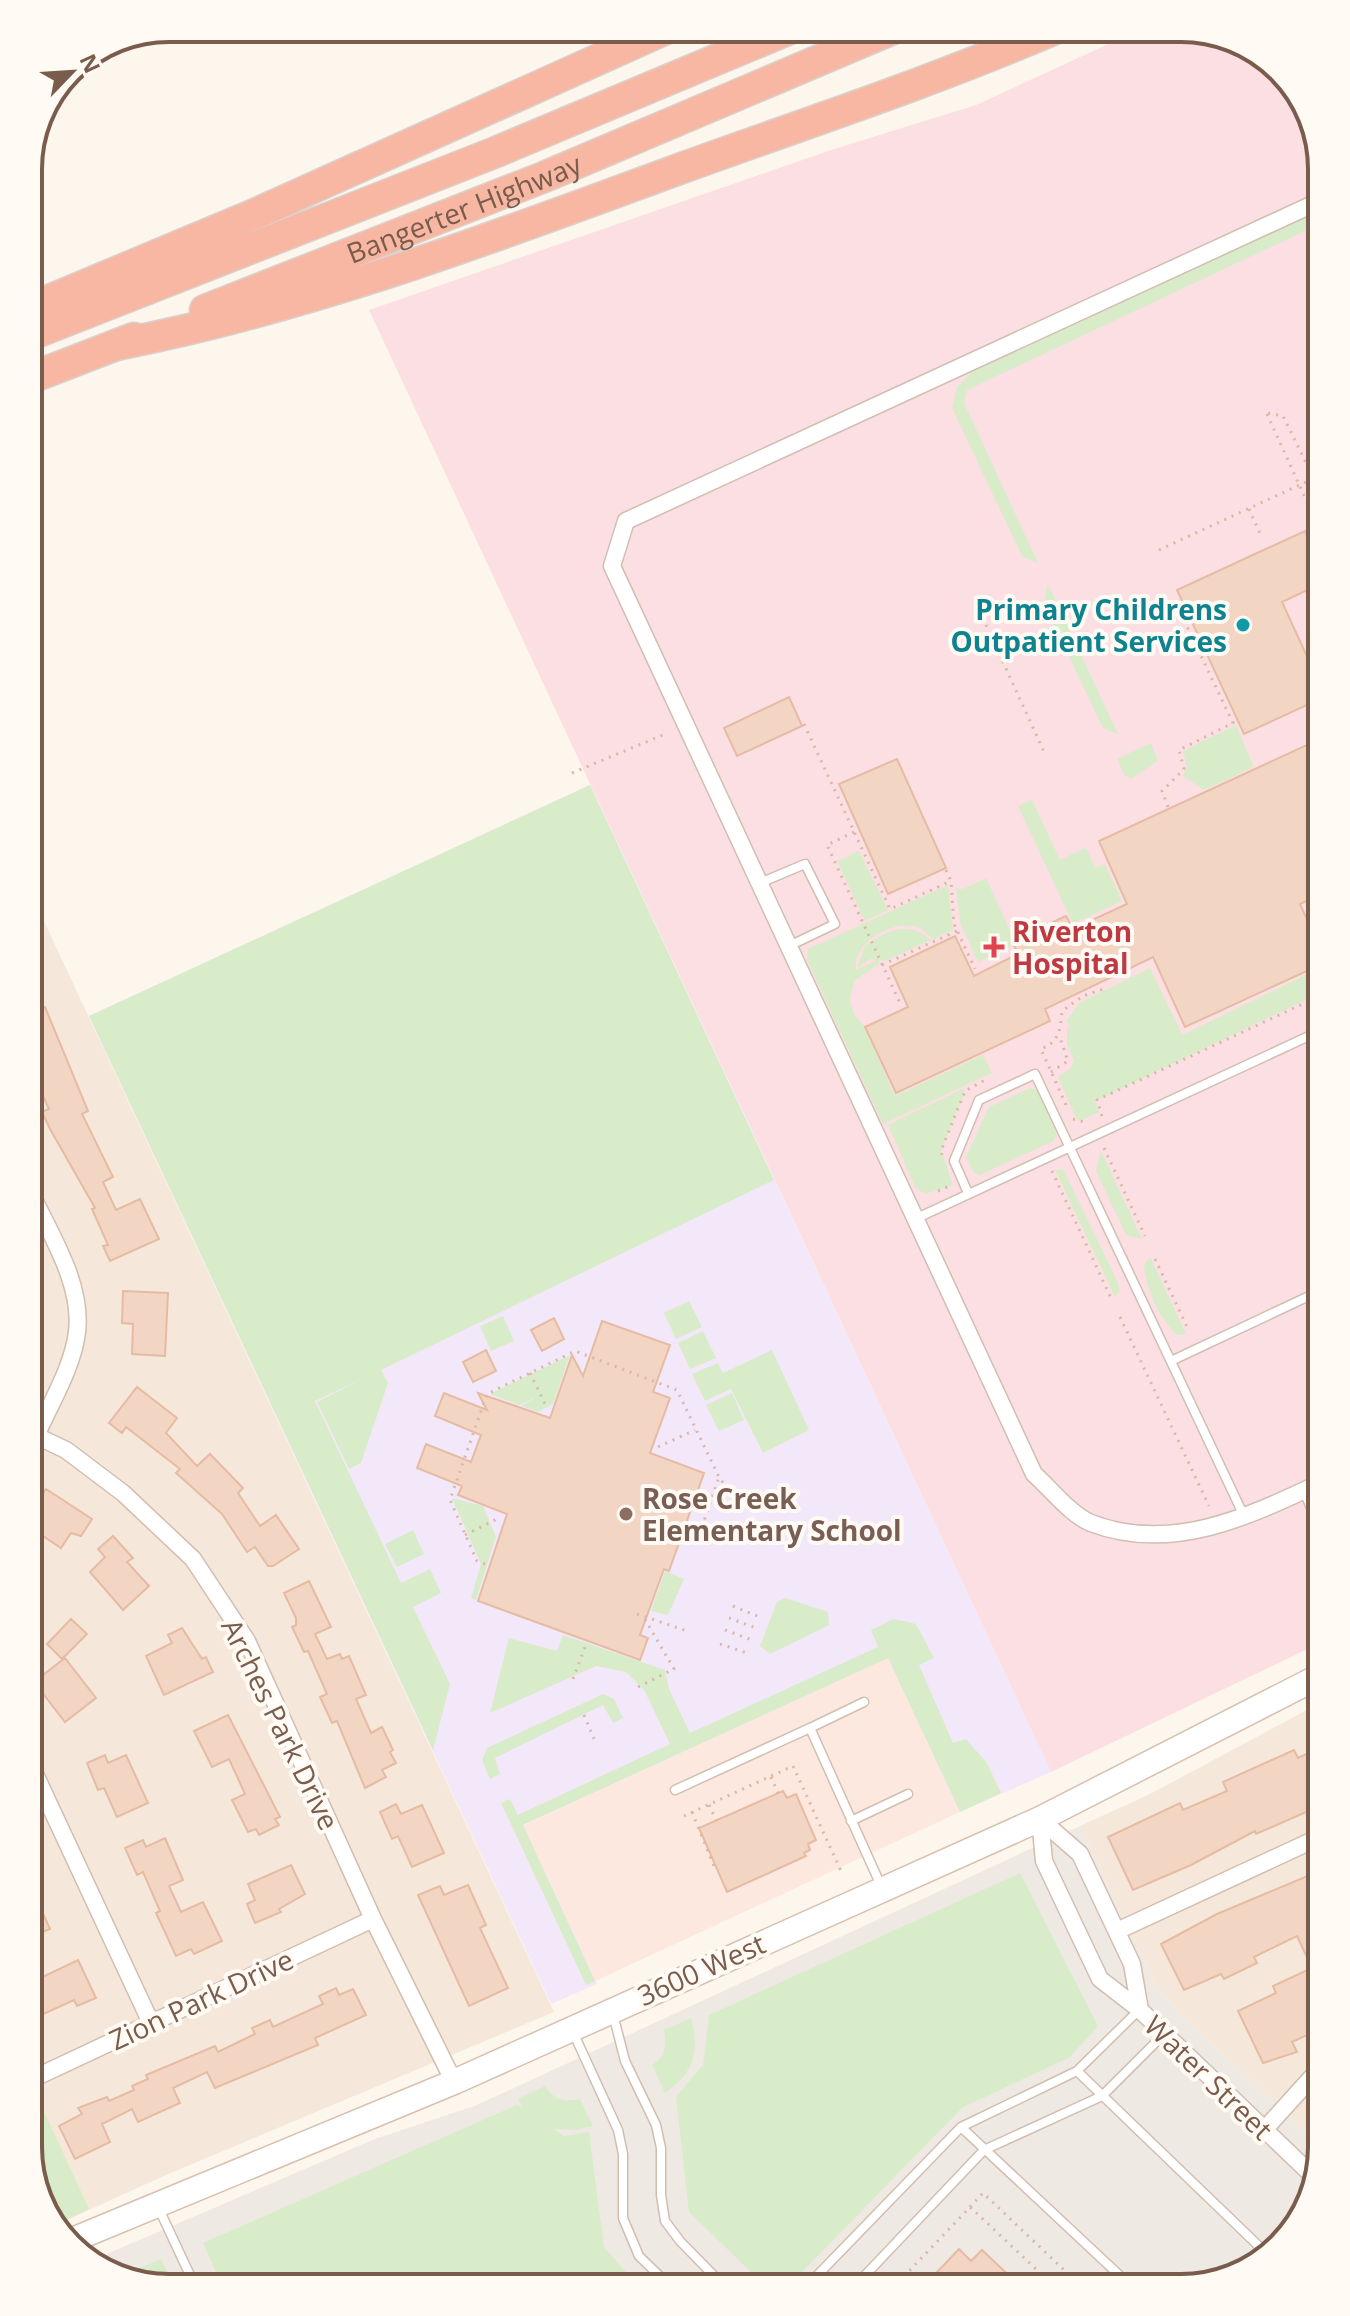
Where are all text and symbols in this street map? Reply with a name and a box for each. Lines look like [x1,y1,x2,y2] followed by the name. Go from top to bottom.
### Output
[32,32,112,112] north arrow
[74,49,108,78] text: N
[341,144,588,272] street label: Bangerter Highway
[950,590,1227,660] place label: Primary Childrens Outpatient Services
[1234,616,1252,634] marker: Primary Childrens Outpatient Services
[1012,912,1132,982] place label: Riverton Hospital
[983,936,1005,958] marker: Riverton Hospital
[642,1479,902,1549] place label: Rose Creek Elementary School
[617,1505,635,1523] marker: Rose Creek Elementary School
[213,1612,349,1836] street label: Arches Park Drive
[631,1924,771,2014] street label: 3600 West
[103,1940,299,2058] street label: Zion Park Drive
[1137,2006,1281,2148] street label: Water Street

